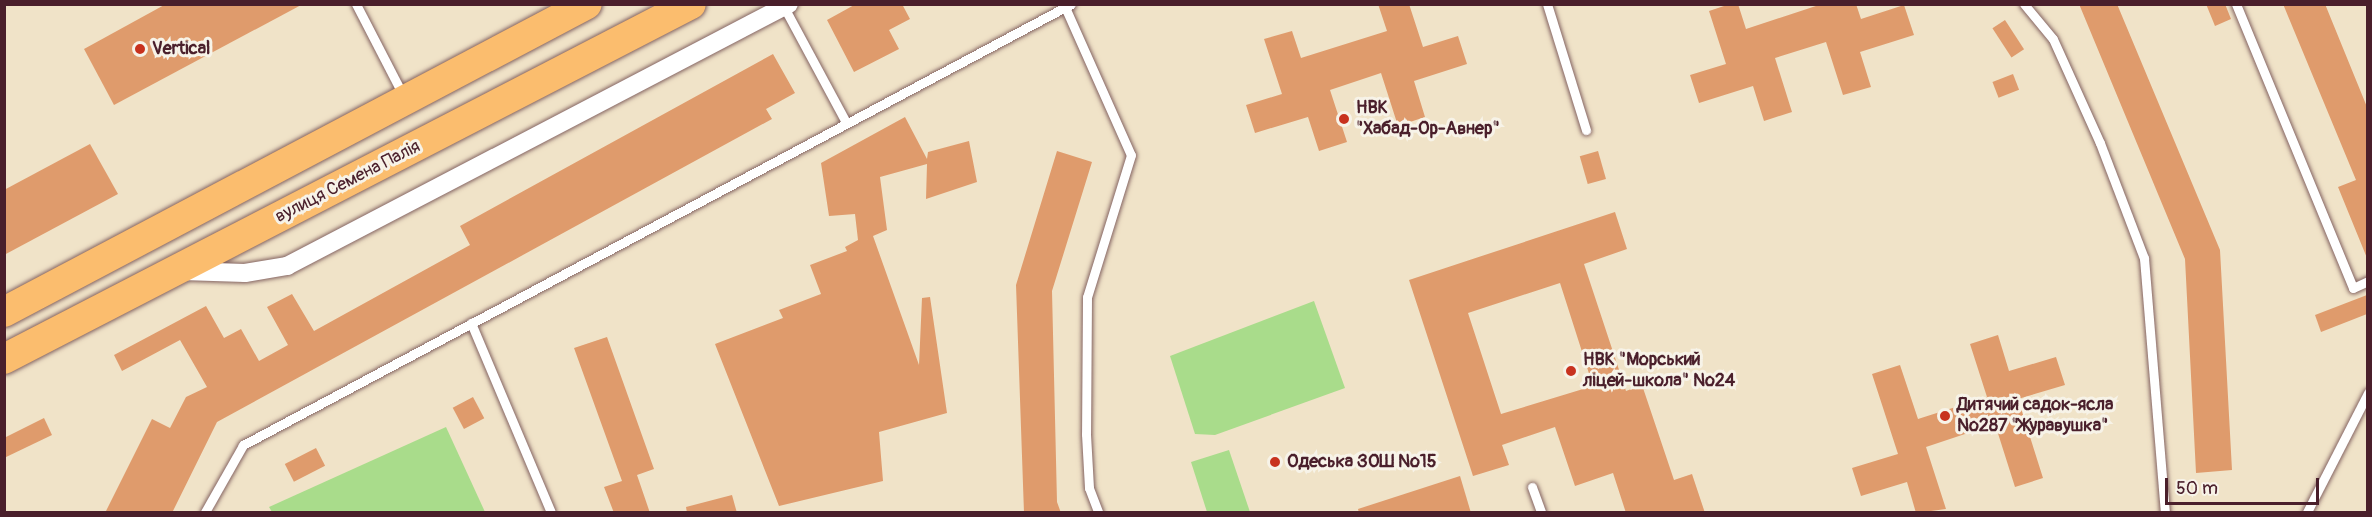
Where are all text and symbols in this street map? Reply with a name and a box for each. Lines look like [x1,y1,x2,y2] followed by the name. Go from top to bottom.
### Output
[152,38,210,60] place label: Vertical
[133,42,147,56] marker: Vertical
[1356,98,1500,140] place label: НВК "Хабад-Ор-Авнер"
[1337,112,1351,126] marker: НВК "Хабад-Ор-Авнер"
[272,136,424,228] street label: вулиця Семена Палія
[1583,350,1735,392] place label: НВК "Морський ліцей-школа" №24
[1564,364,1578,378] marker: НВК "Морський ліцей-школа" №24
[1957,395,2113,438] place label: Дитячий садок-ясла №287 "Журавушка"
[1938,409,1952,423] marker: Дитячий садок-ясла №287 "Журавушка"
[1287,451,1437,473] place label: Одеська ЗОШ №15
[1268,455,1282,469] marker: Одеська ЗОШ №15
[2168,466,2322,504] scale bar
[2176,477,2218,500] text: 50 m

